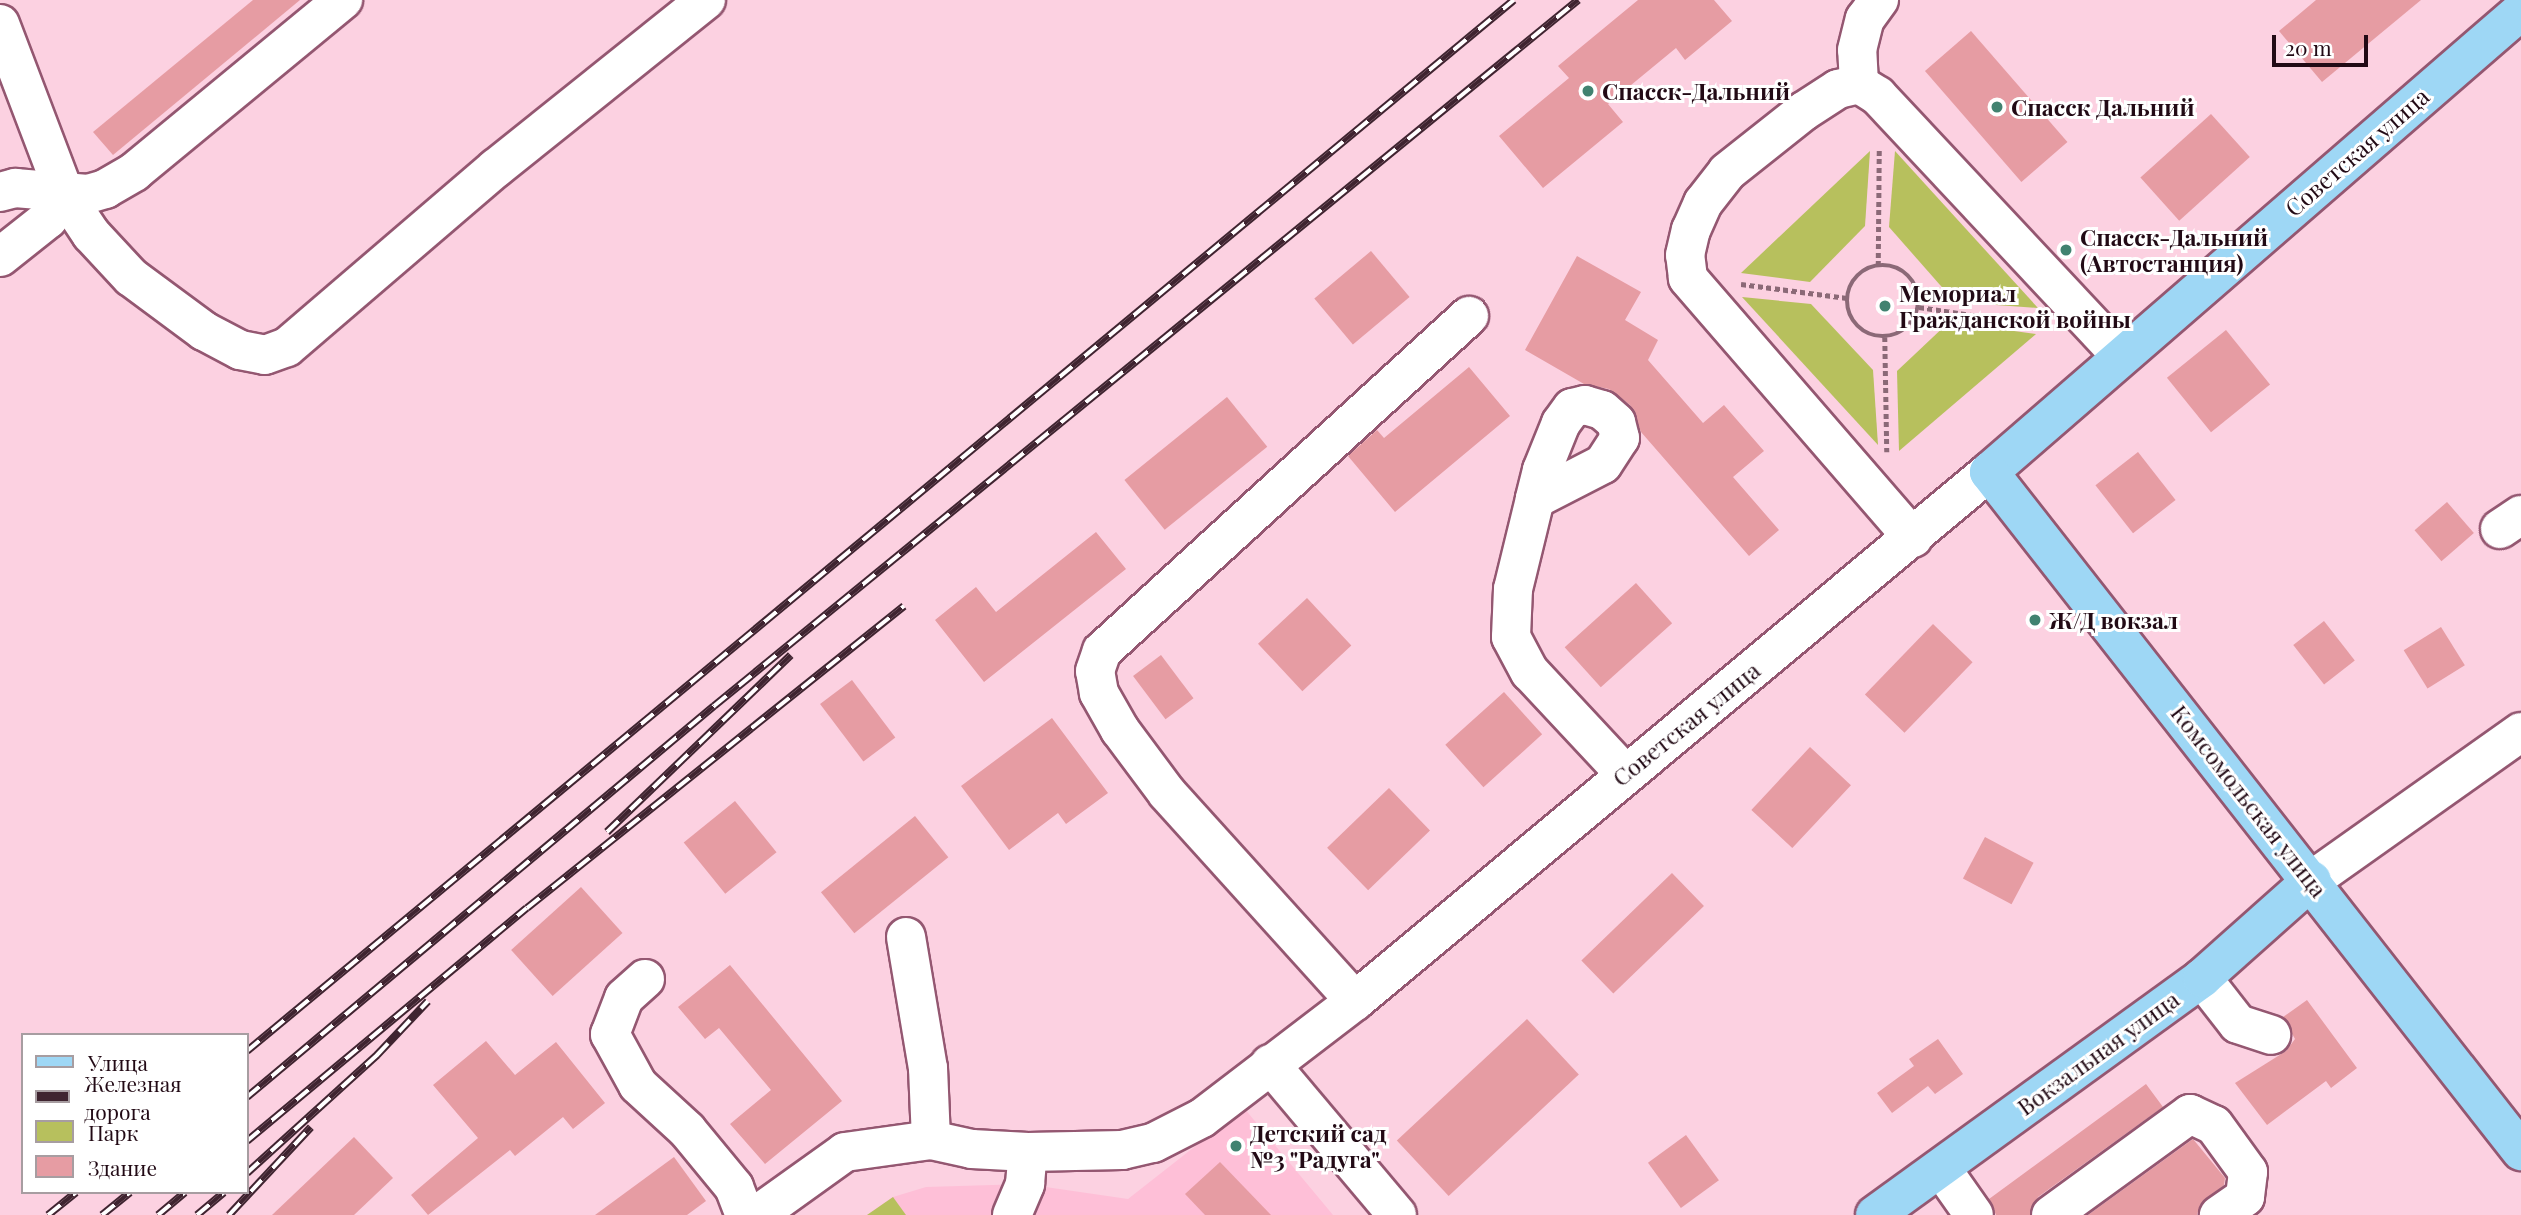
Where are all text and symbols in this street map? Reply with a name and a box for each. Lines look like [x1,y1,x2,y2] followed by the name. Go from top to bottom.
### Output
[2276,21,2372,65] scale bar
[2285,33,2332,61] text: 20 m
[1602,77,1790,105] place label: Спасск-Дальний
[2280,82,2434,222] street label: Советская улица
[1580,83,1596,99] marker: Спасск-Дальний
[2011,93,2194,121] place label: Спасск Дальний
[1989,99,2005,115] marker: Спасск Дальний
[2080,223,2268,277] place label: Спасск-Дальний (Автостанция)
[2058,242,2074,258] marker: Спасск-Дальний (Автостанция)
[1899,279,2131,333] place label: Мемориал Гражданской войны
[1877,298,1893,314] marker: Мемориал Гражданской войны
[2049,606,2178,634] place label: Ж/Д вокзал
[2027,612,2043,628] marker: Ж/Д вокзал
[1607,656,1765,792] street label: Советская улица
[2165,699,2333,903] street label: Комсомольская улица
[2012,985,2184,1121] street label: Вокзальная улица
[21,1033,248,1194] legend
[88,1048,148,1076] text: Улица
[84,1069,181,1125] text: Железная дорога
[88,1118,138,1146] text: Парк
[1250,1119,1387,1173] place label: Детский сад №3 "Радуга"
[1228,1138,1244,1154] marker: Детский сад №3 "Радуга"
[88,1153,157,1181] text: Здание

